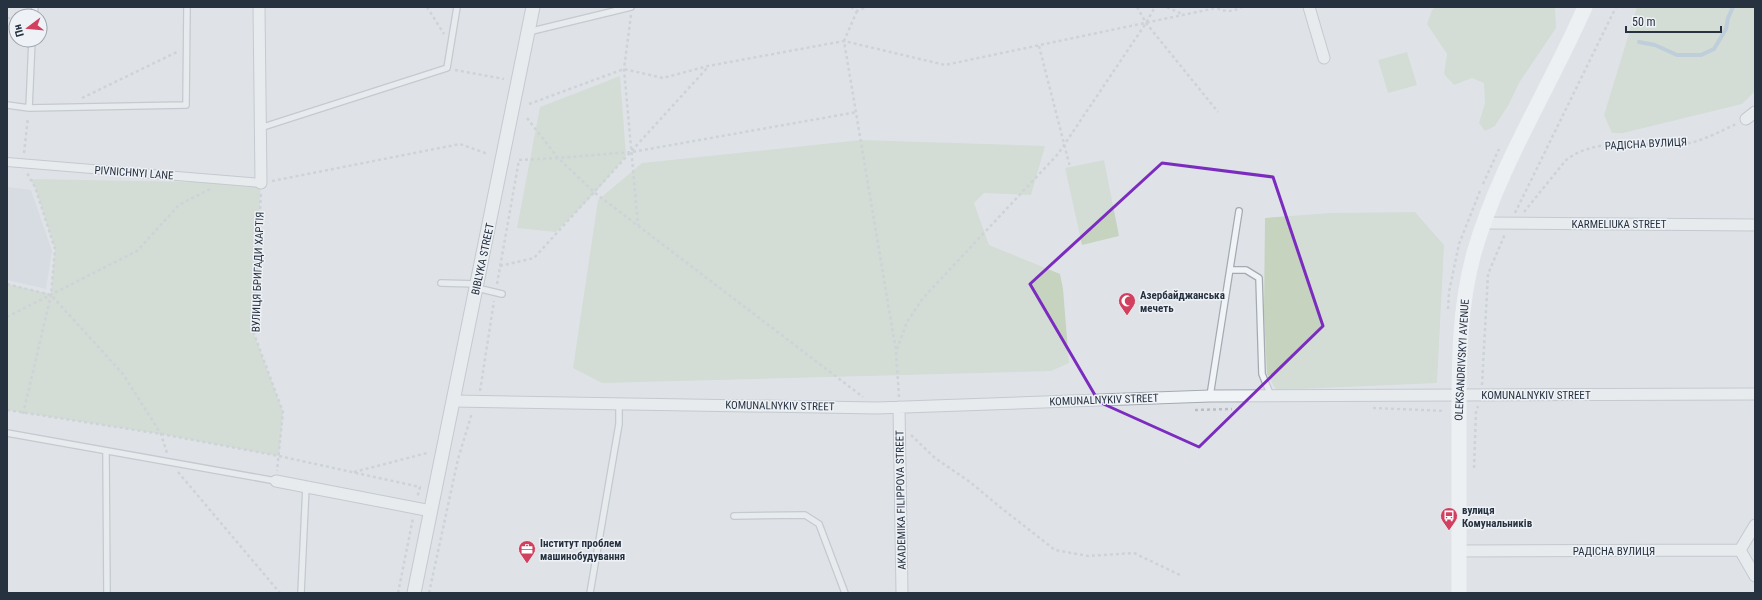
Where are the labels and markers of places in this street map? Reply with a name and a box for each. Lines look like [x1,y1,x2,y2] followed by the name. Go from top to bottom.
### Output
[1140,289,1225,315] place label: Азербайджанська мечеть
[1117,291,1137,316] mosque icon: Азербайджанська мечеть
[1462,504,1533,530] place label: вулиця Комунальників
[1439,506,1459,531] bus stop icon: вулиця Комунальників
[540,537,625,563] place label: Інститут проблем машинобудування
[517,539,537,564] office icon: Інститут проблем машинобудування

